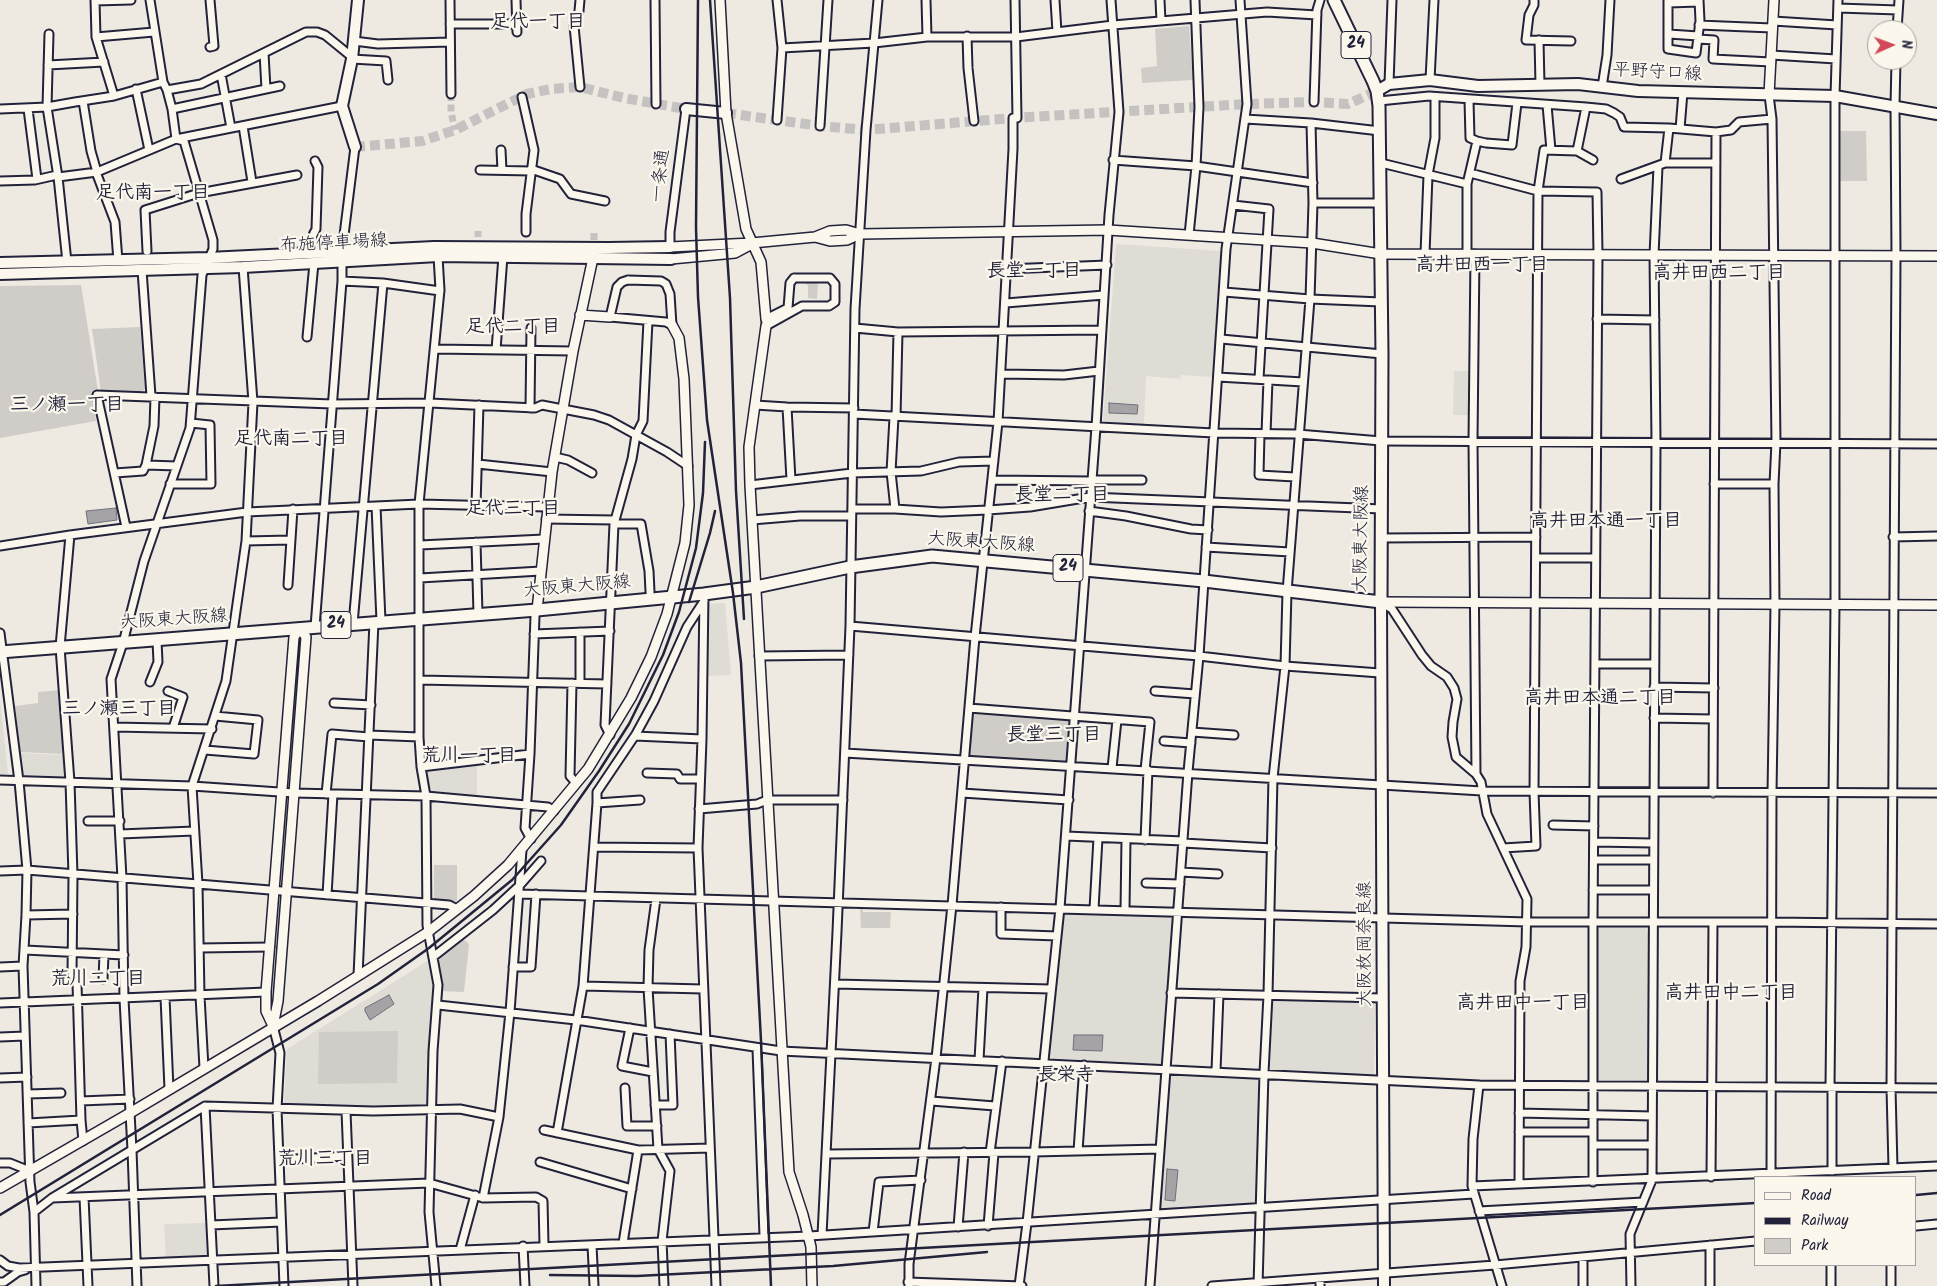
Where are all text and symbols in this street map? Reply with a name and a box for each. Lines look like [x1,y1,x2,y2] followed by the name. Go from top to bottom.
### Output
[491,13,585,35] district label: 足代一丁目
[1867,20,1917,70] north arrow
[1341,32,1371,58] road number: 24
[1895,40,1917,49] text: N
[1611,61,1703,87] street label: 平野守口線
[648,148,676,204] street label: 一条通
[96,184,210,206] district label: 足代南一丁目
[280,231,388,259] street label: 布施停車場線
[1416,256,1548,278] district label: 高井田西一丁目
[987,262,1081,284] district label: 長堂一丁目
[1653,264,1785,286] district label: 高井田西二丁目
[466,318,560,340] district label: 足代二丁目
[10,396,124,418] district label: 三ノ瀬一丁目
[234,430,348,452] district label: 足代南二丁目
[1351,485,1375,593] street label: 大阪東大阪線
[1015,486,1109,508] district label: 長堂二丁目
[466,500,560,522] district label: 足代三丁目
[1530,512,1682,534] district label: 高井田本通一丁目
[926,529,1036,559] street label: 大阪東大阪線
[1053,554,1083,582] road number: 24
[522,573,632,603] street label: 大阪東大阪線
[119,606,229,636] street label: 大阪東大阪線
[321,612,351,638] road number: 24
[1524,689,1676,711] district label: 高井田本通二丁目
[62,700,176,722] district label: 三ノ瀬三丁目
[1007,726,1101,748] district label: 長堂三丁目
[422,747,516,769] district label: 荒川一丁目
[1356,881,1378,1007] street label: 大阪枚岡奈良線
[51,970,145,992] district label: 荒川二丁目
[1665,984,1797,1006] district label: 高井田中二丁目
[1457,994,1589,1016] district label: 高井田中一丁目
[1038,1066,1094,1088] district label: 長栄寺
[278,1150,372,1172] district label: 荒川三丁目
[1754,1176,1917,1266] legend
[1801,1184,1831,1208] text: Road
[1801,1209,1848,1233] text: Railway
[1801,1234,1828,1258] text: Park

